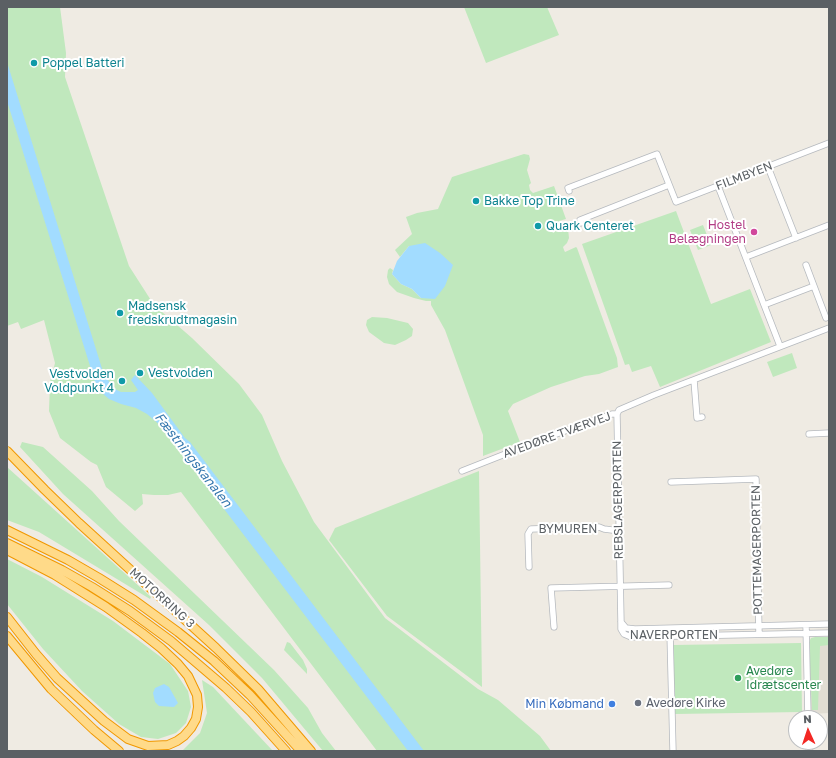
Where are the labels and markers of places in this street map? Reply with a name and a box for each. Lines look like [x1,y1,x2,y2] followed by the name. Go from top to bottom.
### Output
[42,56,125,70] place label: Poppel Batteri
[29,58,39,68] marker: Poppel Batteri
[484,194,575,208] place label: Bakke Top Trine
[471,196,481,206] marker: Bakke Top Trine
[669,218,746,246] place label: Hostel Belægningen
[546,219,634,233] place label: Quark Centeret
[533,221,543,231] marker: Quark Centeret
[749,227,759,237] marker: Hostel Belægningen
[128,299,237,327] place label: Madsensk fredskrudtmagasin
[115,308,125,318] marker: Madsensk fredskrudtmagasin
[148,366,213,380] place label: Vestvolden
[44,367,114,395] place label: Vestvolden Voldpunkt 4
[135,368,145,378] marker: Vestvolden
[117,376,127,386] marker: Vestvolden Voldpunkt 4
[746,664,821,692] place label: Avedøre Idrætscenter
[733,673,743,683] marker: Avedøre Idrætscenter
[646,696,726,710] place label: Avedøre Kirke
[525,697,604,711] place label: Min Købmand
[633,698,643,708] marker: Avedøre Kirke
[607,699,617,709] marker: Min Købmand

